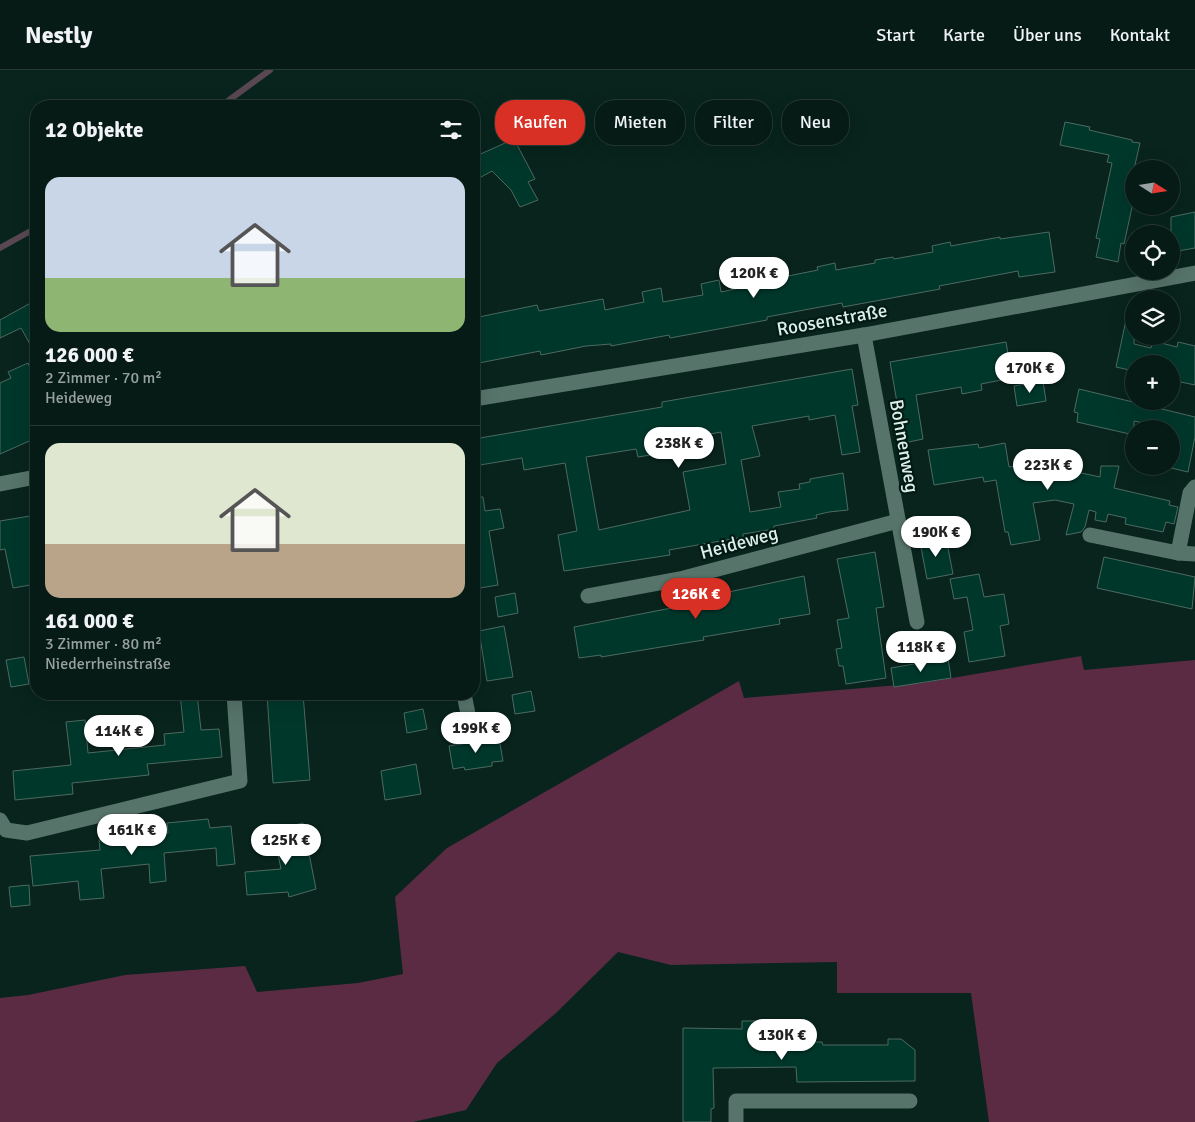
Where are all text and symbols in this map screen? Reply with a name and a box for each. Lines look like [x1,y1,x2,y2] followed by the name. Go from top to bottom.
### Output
[25,20,92,50] text: Nestly
[876,24,915,46] text: Start
[943,24,985,46] text: Karte
[1013,24,1082,46] text: Über uns
[1110,24,1170,46] text: Kontakt
[495,100,585,145] chip: Kaufen
[595,100,685,145] chip: Mieten
[695,100,772,145] chip: Filter
[782,100,849,145] chip: Neu
[437,116,465,144] icon: filters
[45,117,143,143] text: 12 Objekte
[1125,160,1180,215] north arrow
[1125,160,1180,475] map controls
[210,210,300,300] icon: home
[1125,225,1180,280] button: locate
[713,256,795,299] pin: 120K €
[730,263,778,283] text: 120K €
[1125,290,1180,345] button: layers
[775,298,889,342] street label: Roosenstraße
[45,342,134,368] text: 126 000 €
[989,352,1071,394] pin: 170K €
[1125,355,1180,410] button: +
[1006,358,1054,378] text: 170K €
[45,368,162,388] text: 2 Zimmer · 70 m²
[45,388,112,408] text: Heideweg
[884,397,924,495] street label: Bohnenweg
[1125,420,1180,475] button: −
[638,426,720,469] pin: 238K €
[655,433,703,453] text: 238K €
[1007,448,1089,491] pin: 223K €
[1024,455,1072,475] text: 223K €
[210,475,300,565] icon: home
[895,516,977,558] pin: 190K €
[697,521,781,565] street label: Heideweg
[912,522,960,542] text: 190K €
[655,578,737,620] pin: 126K €
[672,584,720,604] text: 126K €
[45,608,134,634] text: 161 000 €
[880,630,962,673] pin: 118K €
[45,634,162,654] text: 3 Zimmer · 80 m²
[897,637,945,657] text: 118K €
[45,654,171,674] text: Niederrheinstraße
[435,712,517,754] pin: 199K €
[78,714,160,757] pin: 114K €
[452,718,500,738] text: 199K €
[95,721,143,741] text: 114K €
[91,814,173,856] pin: 161K €
[108,820,156,840] text: 161K €
[245,824,327,866] pin: 125K €
[262,830,310,850] text: 125K €
[741,1018,823,1061] pin: 130K €
[758,1025,806,1045] text: 130K €

